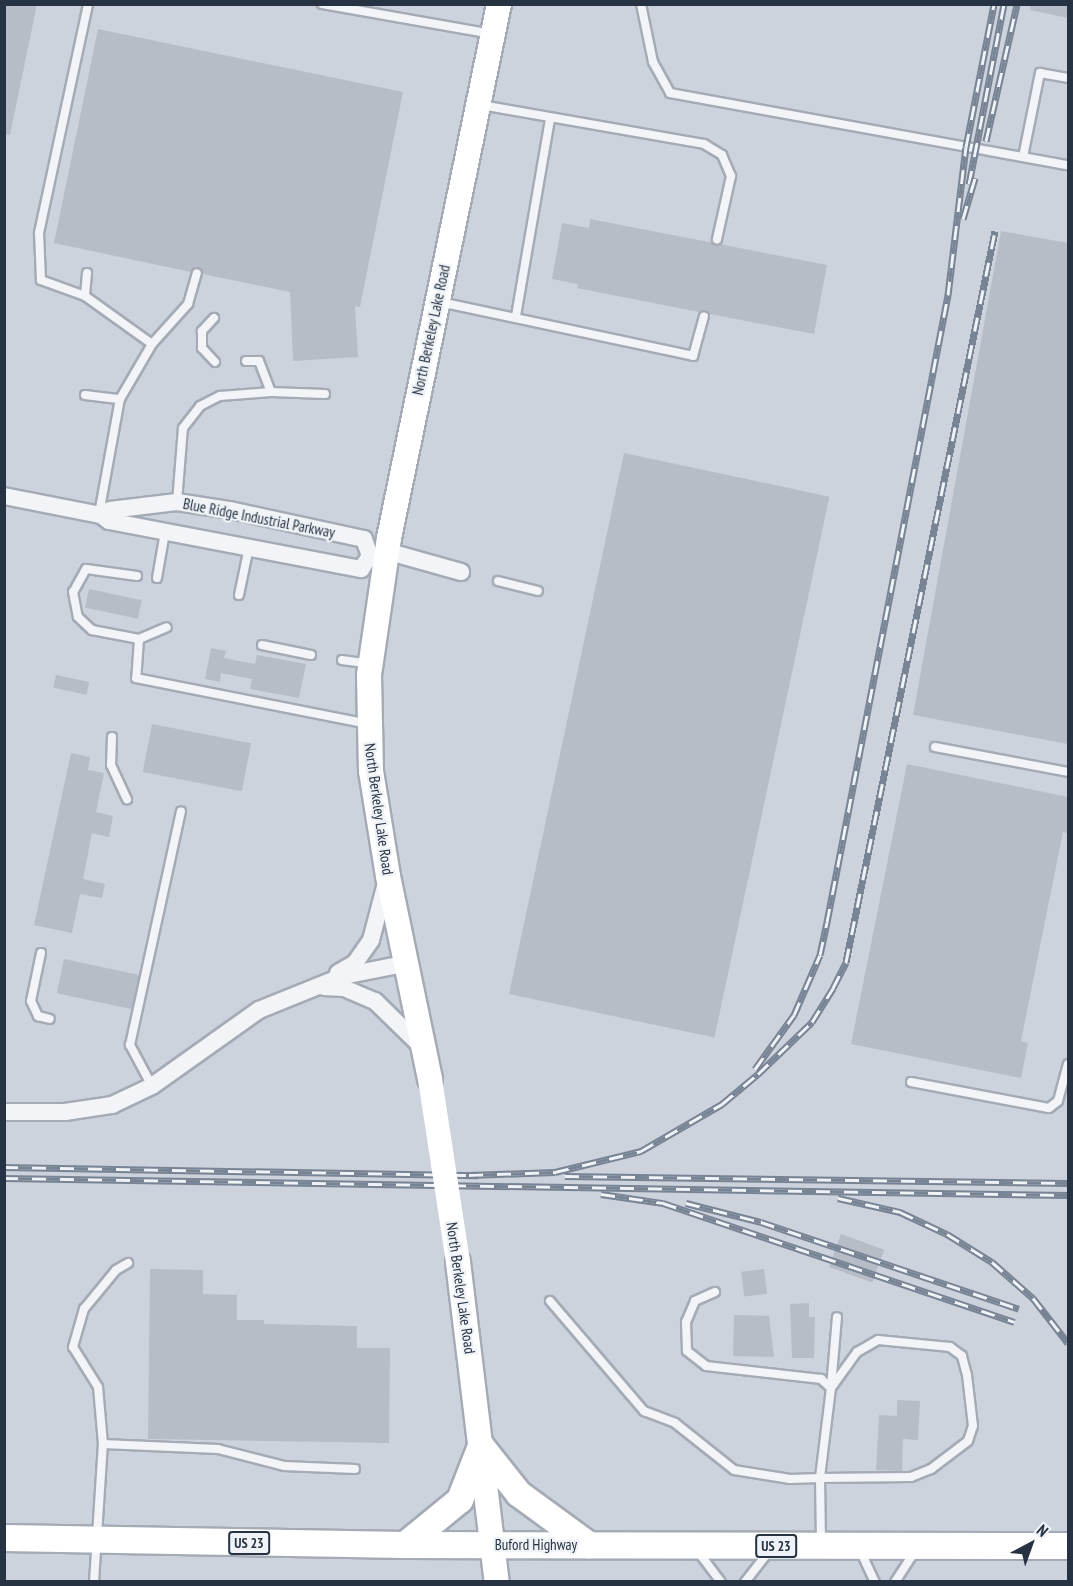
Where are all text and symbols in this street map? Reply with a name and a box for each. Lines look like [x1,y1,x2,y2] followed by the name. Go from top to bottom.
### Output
[408,263,454,397] street label: North Berkeley Lake Road
[182,494,336,542] street label: Blue Ridge Industrial Parkway
[361,742,397,876] street label: North Berkeley Lake Road
[443,1221,479,1355] street label: North Berkeley Lake Road
[1001,1514,1061,1574] north arrow
[1033,1520,1053,1541] text: N
[228,1532,270,1554] road number: US 23
[755,1535,797,1557] road number: US 23
[495,1536,577,1554] street label: Buford Highway

